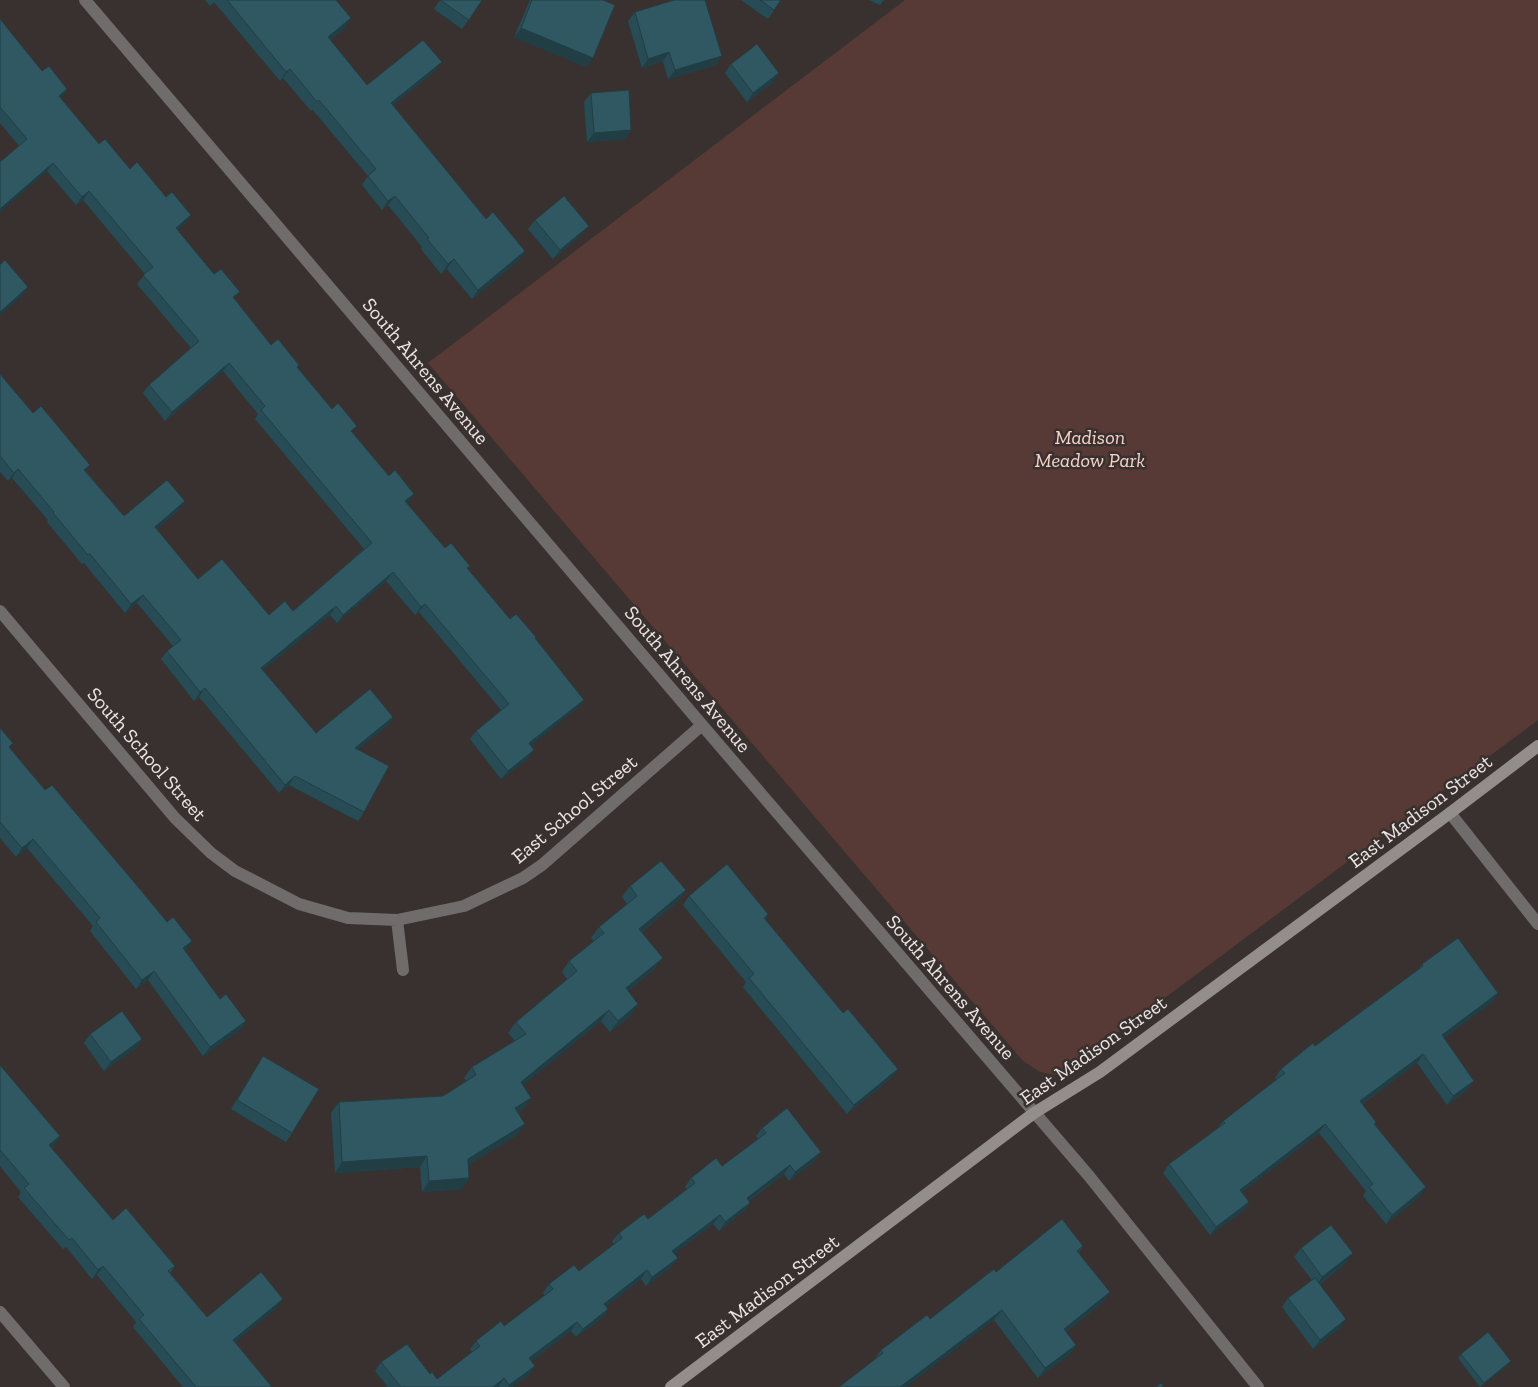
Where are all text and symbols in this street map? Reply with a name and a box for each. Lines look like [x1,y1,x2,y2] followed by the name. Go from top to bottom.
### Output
[358,293,494,449] street label: South Ahrens Avenue
[1035,425,1145,472] park label: Madison Meadow Park
[620,601,756,757] street label: South Ahrens Avenue
[82,682,212,826] street label: South School Street
[506,749,642,868] street label: East School Street
[1343,749,1497,873] street label: East Madison Street
[882,910,1020,1064] street label: South Ahrens Avenue
[1015,990,1171,1110] street label: East Madison Street
[690,1229,844,1353] street label: East Madison Street

